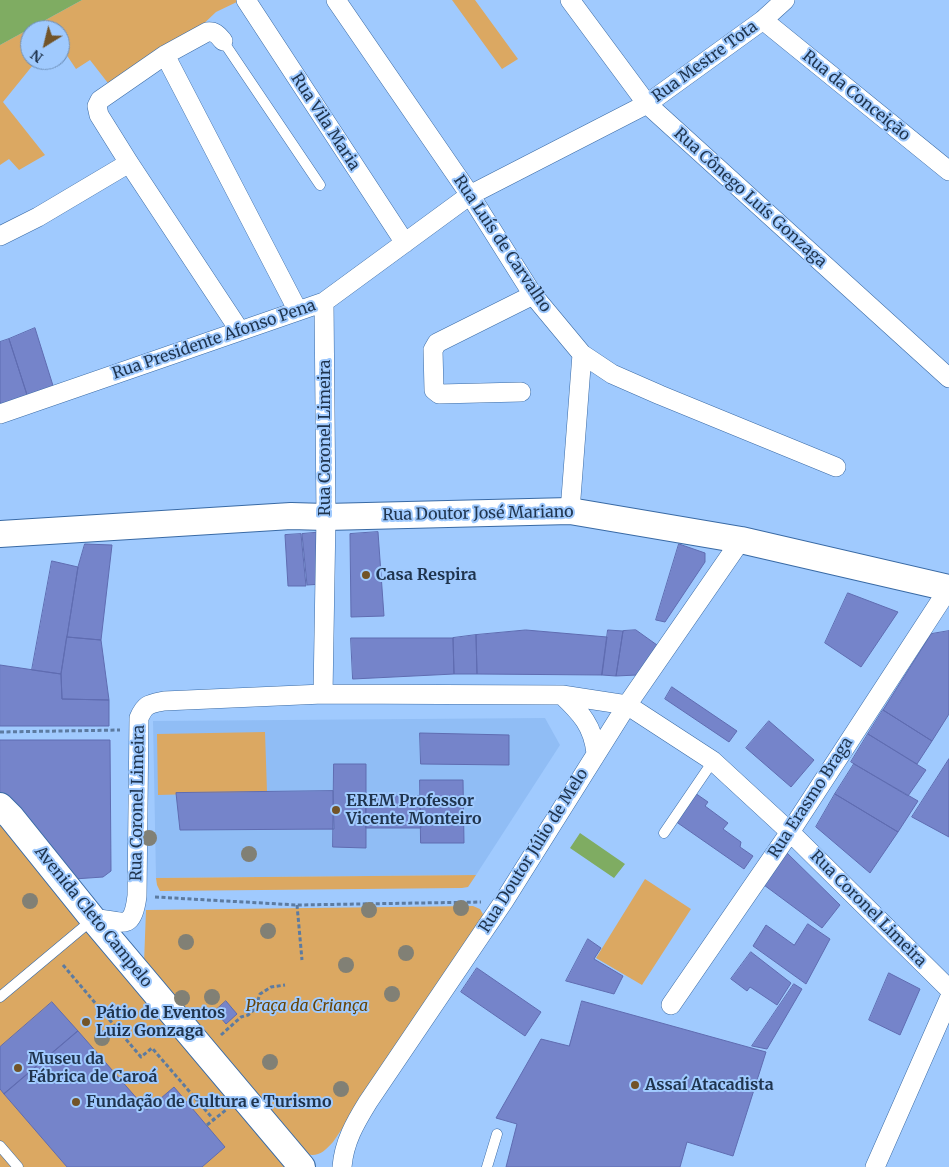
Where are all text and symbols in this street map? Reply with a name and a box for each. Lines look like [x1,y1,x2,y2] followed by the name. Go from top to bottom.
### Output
[649,17,761,107] street label: Rua Mestre Tota
[20,20,70,70] north arrow
[27,46,47,67] text: N
[798,47,914,145] street label: Rua da Conceição
[287,70,363,174] street label: Rua Vila Maria
[670,124,830,272] street label: Rua Cônego Luís Gonzaga
[449,172,555,316] street label: Rua Luís de Carvalho
[110,296,318,384] street label: Rua Presidente Afonso Pena
[315,360,335,516] street label: Rua Coronel Limeira
[382,503,574,525] street label: Rua Doutor José Mariano
[376,565,477,585] place label: Casa Respira
[360,569,372,581] marker: Casa Respira
[127,725,149,881] street label: Rua Coronel Limeira
[765,734,857,862] street label: Rua Erasmo Braga
[476,765,592,937] street label: Rua Doutor Júlio de Melo
[346,791,481,829] place label: EREM Professor Vicente Monteiro
[330,804,342,816] marker: EREM Professor Vicente Monteiro
[30,843,156,991] street label: Avenida Cleto Campelo
[806,847,930,971] street label: Rua Coronel Limeira
[246,996,368,1016] park label: Praça da Criança
[96,1003,225,1041] place label: Pátio de Eventos Luiz Gonzaga
[80,1016,92,1028] marker: Pátio de Eventos Luiz Gonzaga
[28,1049,157,1087] place label: Museu da Fábrica de Caroá
[12,1062,24,1074] marker: Museu da Fábrica de Caroá
[645,1075,774,1095] place label: Assaí Atacadista
[629,1079,641,1091] marker: Assaí Atacadista
[86,1092,331,1112] place label: Fundação de Cultura e Turismo
[70,1096,82,1108] marker: Fundação de Cultura e Turismo

